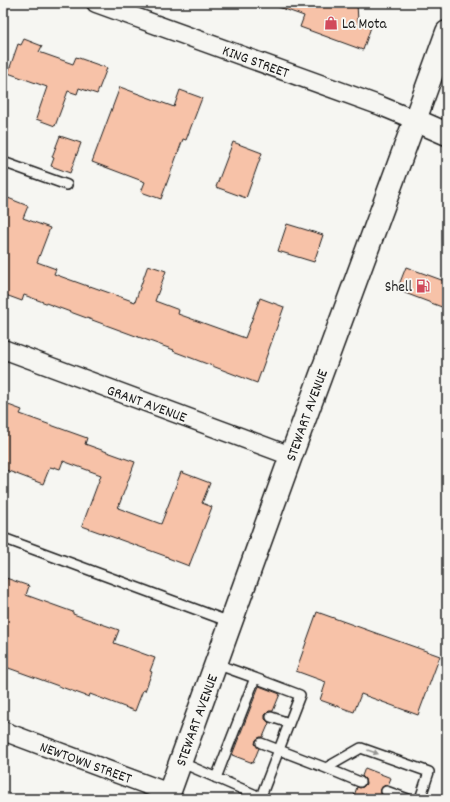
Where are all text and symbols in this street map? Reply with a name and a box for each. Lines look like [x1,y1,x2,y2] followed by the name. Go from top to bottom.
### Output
[342,14,388,36] place label: La Mota
[323,15,339,31] shop icon: La Mota
[219,41,292,85] street label: KING STREET
[385,277,412,299] place label: Shell
[415,278,431,294] fuel station icon: Shell
[281,366,335,465] street label: STEWART AVENUE
[103,380,190,430] street label: GRANT AVENUE
[171,671,225,770] street label: STEWART AVENUE
[36,737,134,791] street label: NEWTOWN STREET
[367,749,379,755] one-way arrow

